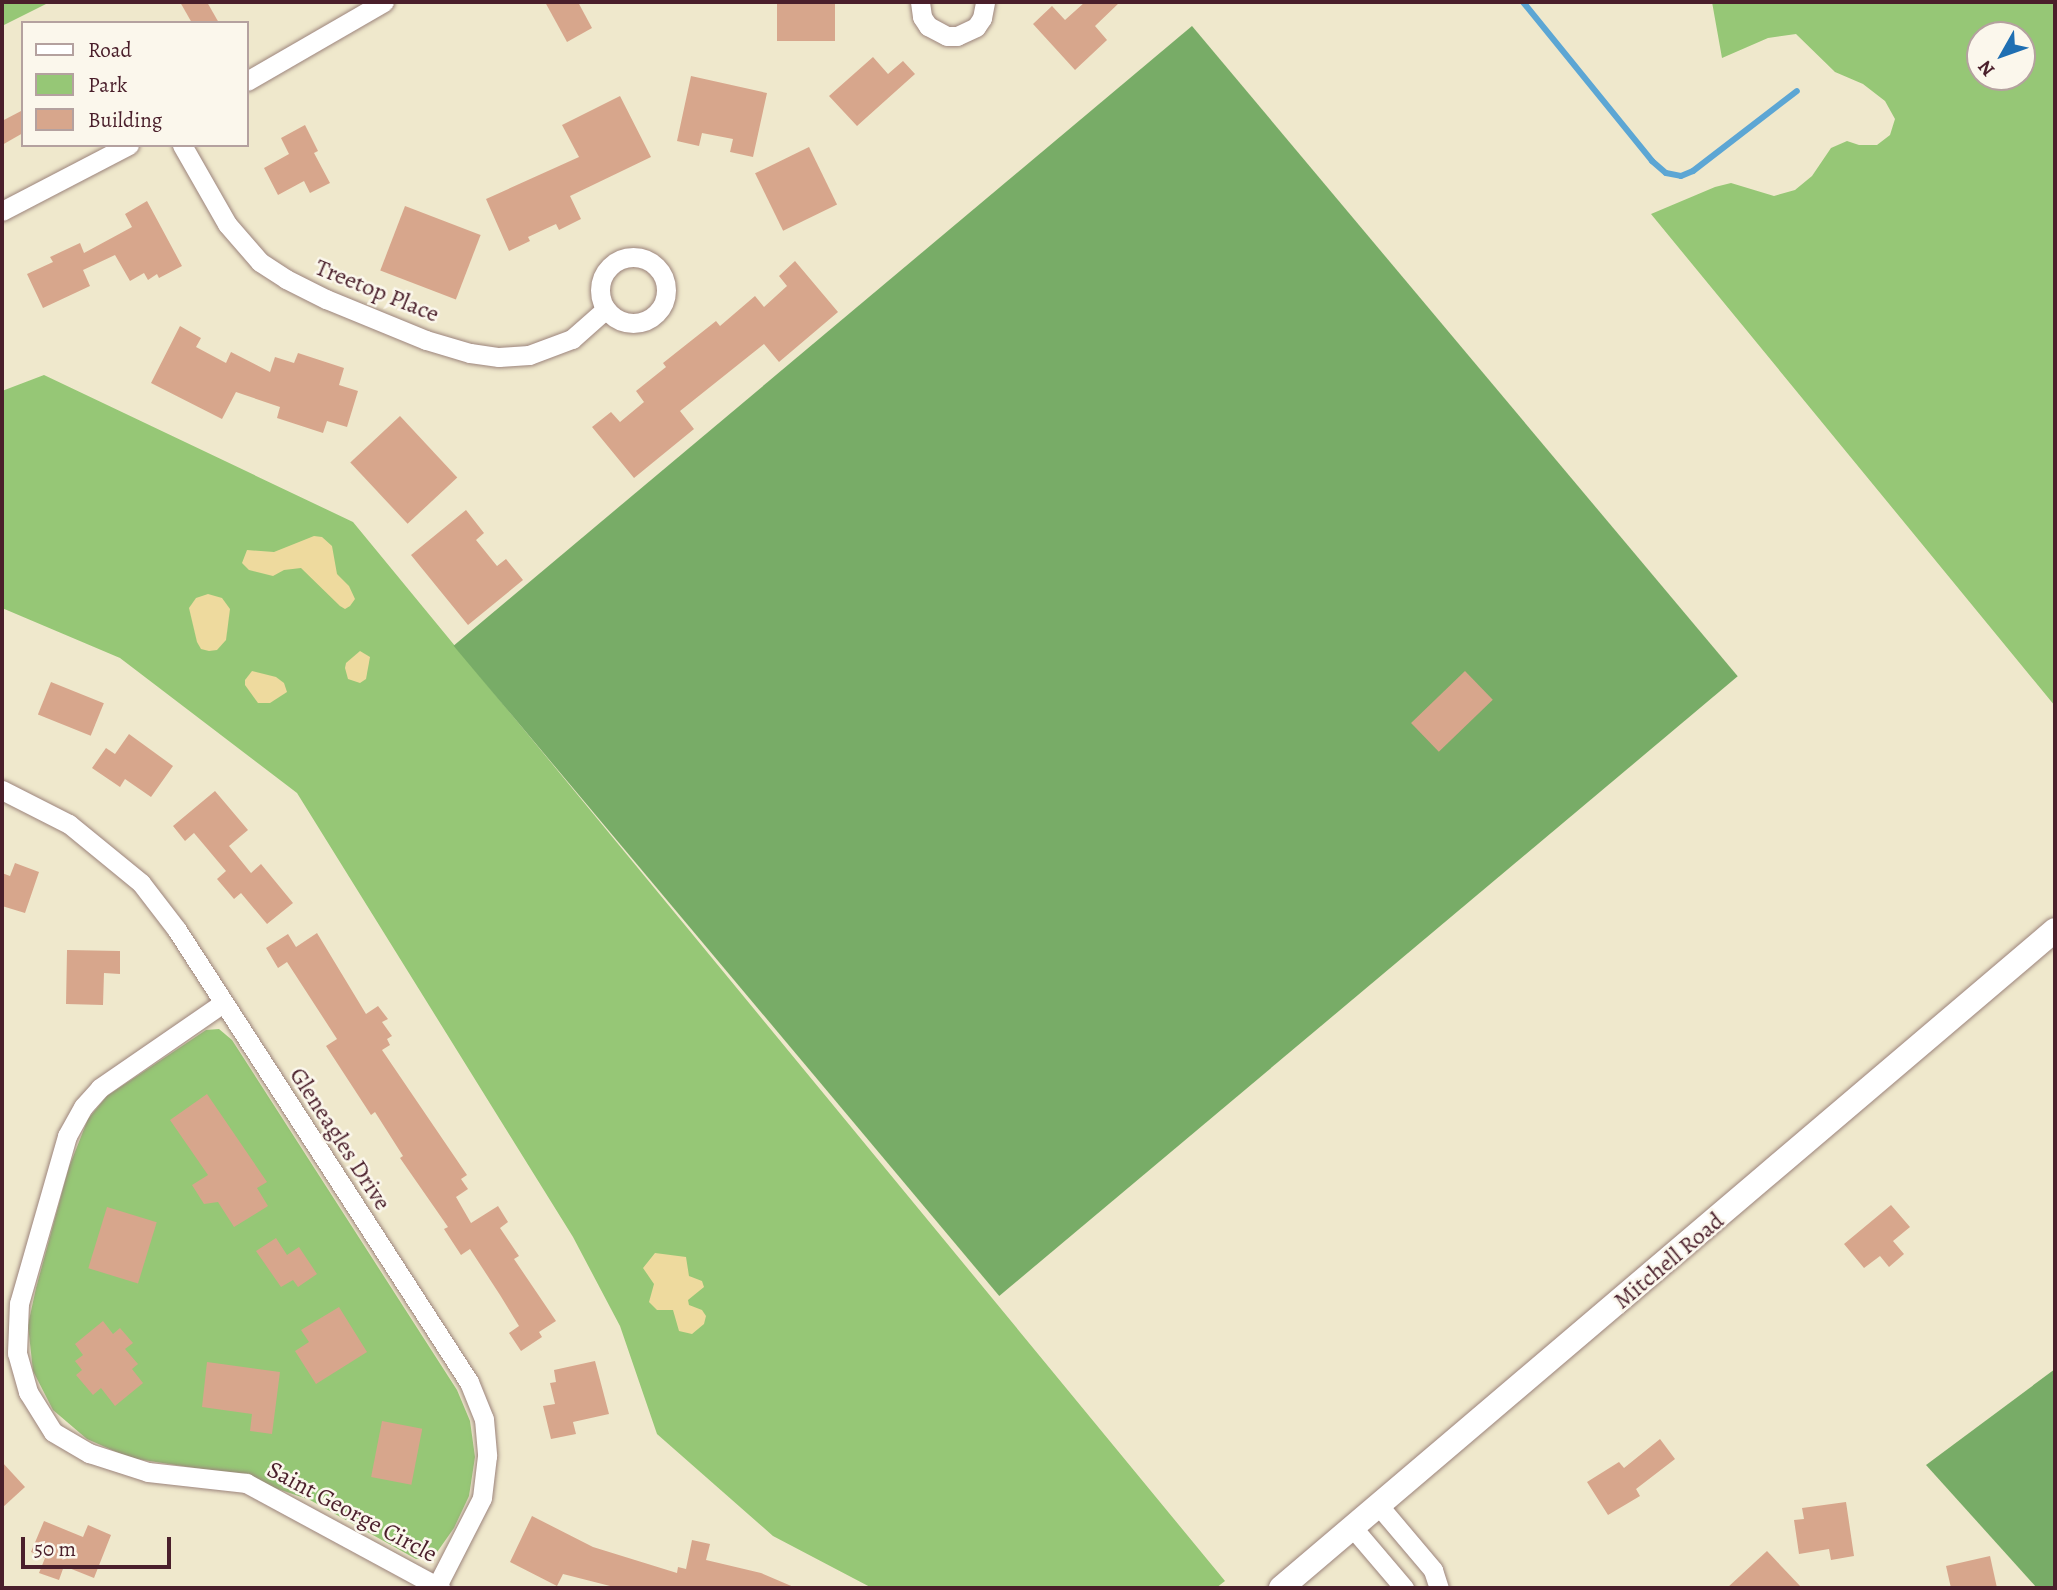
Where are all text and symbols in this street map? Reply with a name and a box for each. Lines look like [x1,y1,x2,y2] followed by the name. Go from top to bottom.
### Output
[21,21,248,147] legend
[1966,21,2036,91] north arrow
[88,36,132,64] text: Road
[1972,55,2001,82] text: N
[88,71,127,99] text: Park
[88,106,162,134] text: Building
[311,253,443,329] street label: Treetop Place
[283,1062,397,1216] street label: Gleneagles Drive
[1608,1207,1730,1315] street label: Mitchell Road
[262,1455,442,1569] street label: Saint George Circle
[24,1524,175,1568] scale bar
[34,1535,76,1563] text: 50 m

